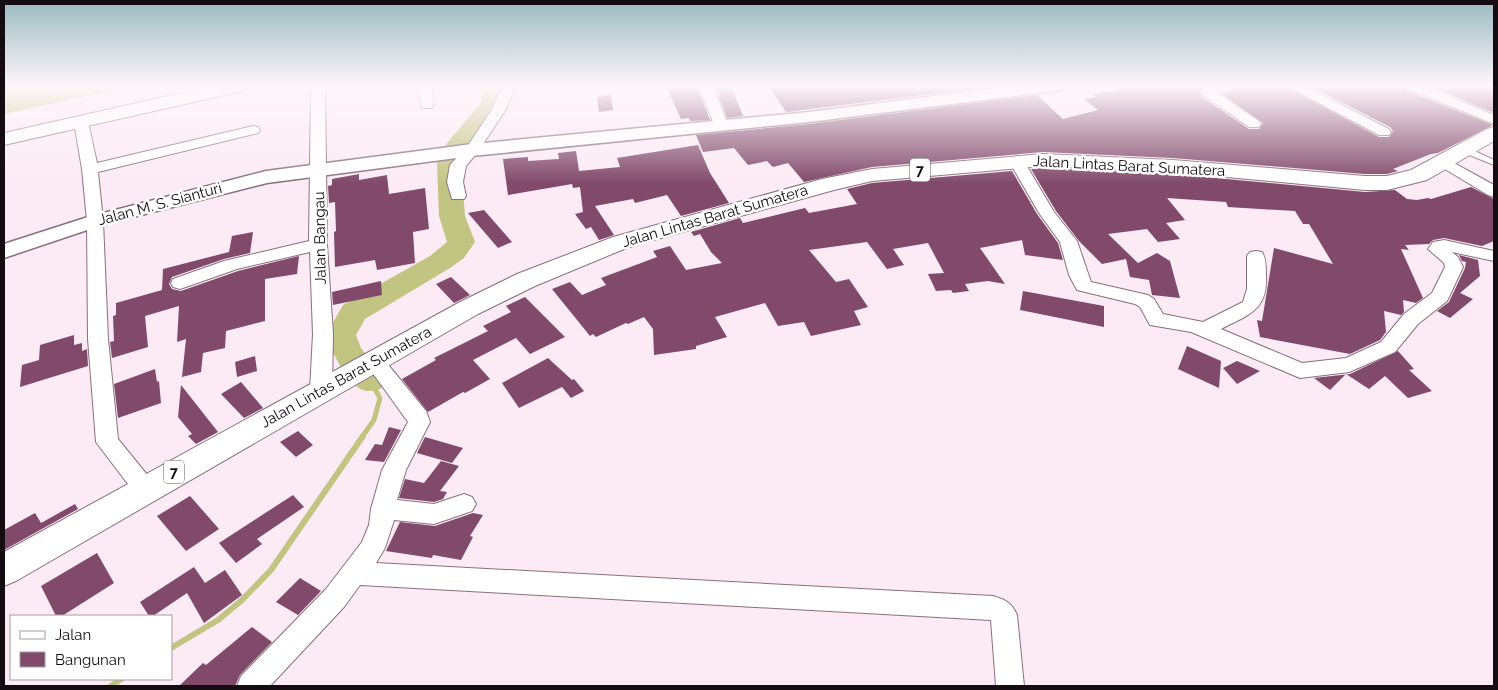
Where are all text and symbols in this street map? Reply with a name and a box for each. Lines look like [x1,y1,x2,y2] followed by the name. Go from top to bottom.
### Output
[1032,152,1226,180] street label: Jalan Lintas Barat Sumatera
[910,158,930,182] road number: 7
[96,179,224,229] street label: Jalan M. S. Sianturi
[620,181,810,251] street label: Jalan Lintas Barat Sumatera
[310,191,330,285] street label: Jalan Bangau
[257,322,435,432] street label: Jalan Lintas Barat Sumatera
[164,461,184,484] road number: 7
[10,615,172,680] legend
[55,626,91,644] text: Jalan
[55,651,126,669] text: Bangunan

